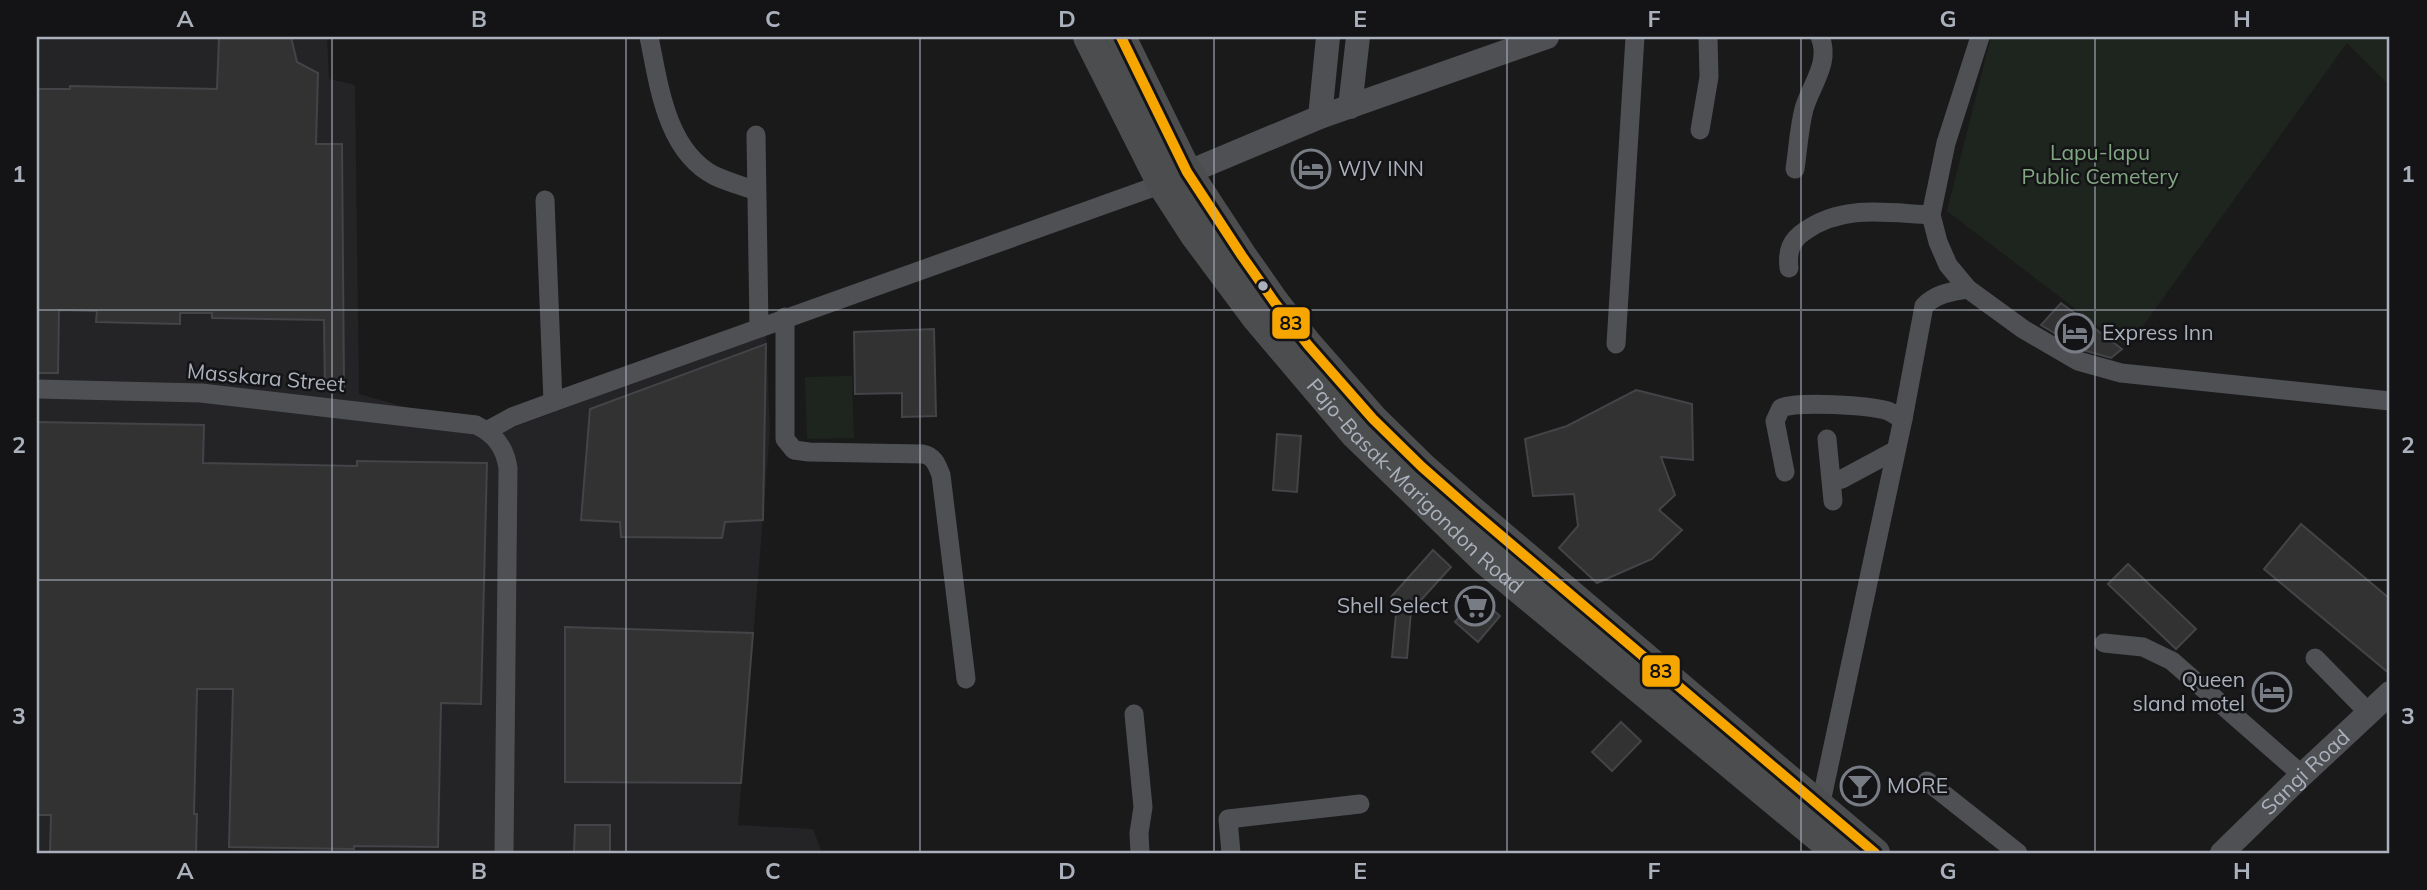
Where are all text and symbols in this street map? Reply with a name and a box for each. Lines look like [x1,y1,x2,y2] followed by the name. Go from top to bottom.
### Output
[176,4,194,33] text: A
[471,4,487,33] text: B
[765,4,781,33] text: C
[1058,4,1076,33] text: D
[1353,4,1367,33] text: E
[1647,4,1661,33] text: F
[1939,4,1957,33] text: G
[2233,4,2251,33] text: H
[2021,139,2179,189] park label: Lapu-lapu Public Cemetery
[1290,148,1332,190] hotel icon: WJV INN
[1338,155,1424,181] place label: WJV INN
[12,159,26,188] text: 1
[2401,159,2415,188] text: 1
[1256,279,1270,293] unlabelled marker
[1271,306,1311,340] line badge: 83
[1280,311,1302,335] text: 83
[2054,312,2096,354] hotel icon: Express Inn
[2102,319,2213,345] place label: Express Inn
[186,357,346,397] street label: Masskara Street
[1302,373,1529,599] street label: Pajo-Basak-Marigondon Road
[12,430,26,459] text: 2
[2401,430,2415,459] text: 2
[1454,585,1496,627] supermarket icon: Shell Select
[1337,592,1448,618] place label: Shell Select
[1641,654,1681,688] line badge: 83
[1650,659,1672,683] text: 83
[2133,666,2245,716] place label: Queen sland motel
[2251,671,2293,713] hotel icon: Queen sland motel
[12,701,26,730] text: 3
[2401,701,2415,730] text: 3
[2255,723,2355,820] street label: Sangi Road
[1839,765,1881,807] bar icon: MORE
[1887,772,1948,798] place label: MORE
[176,856,194,885] text: A
[471,856,487,885] text: B
[765,856,781,885] text: C
[1058,856,1076,885] text: D
[1353,856,1367,885] text: E
[1647,856,1661,885] text: F
[1939,856,1957,885] text: G
[2233,856,2251,885] text: H

